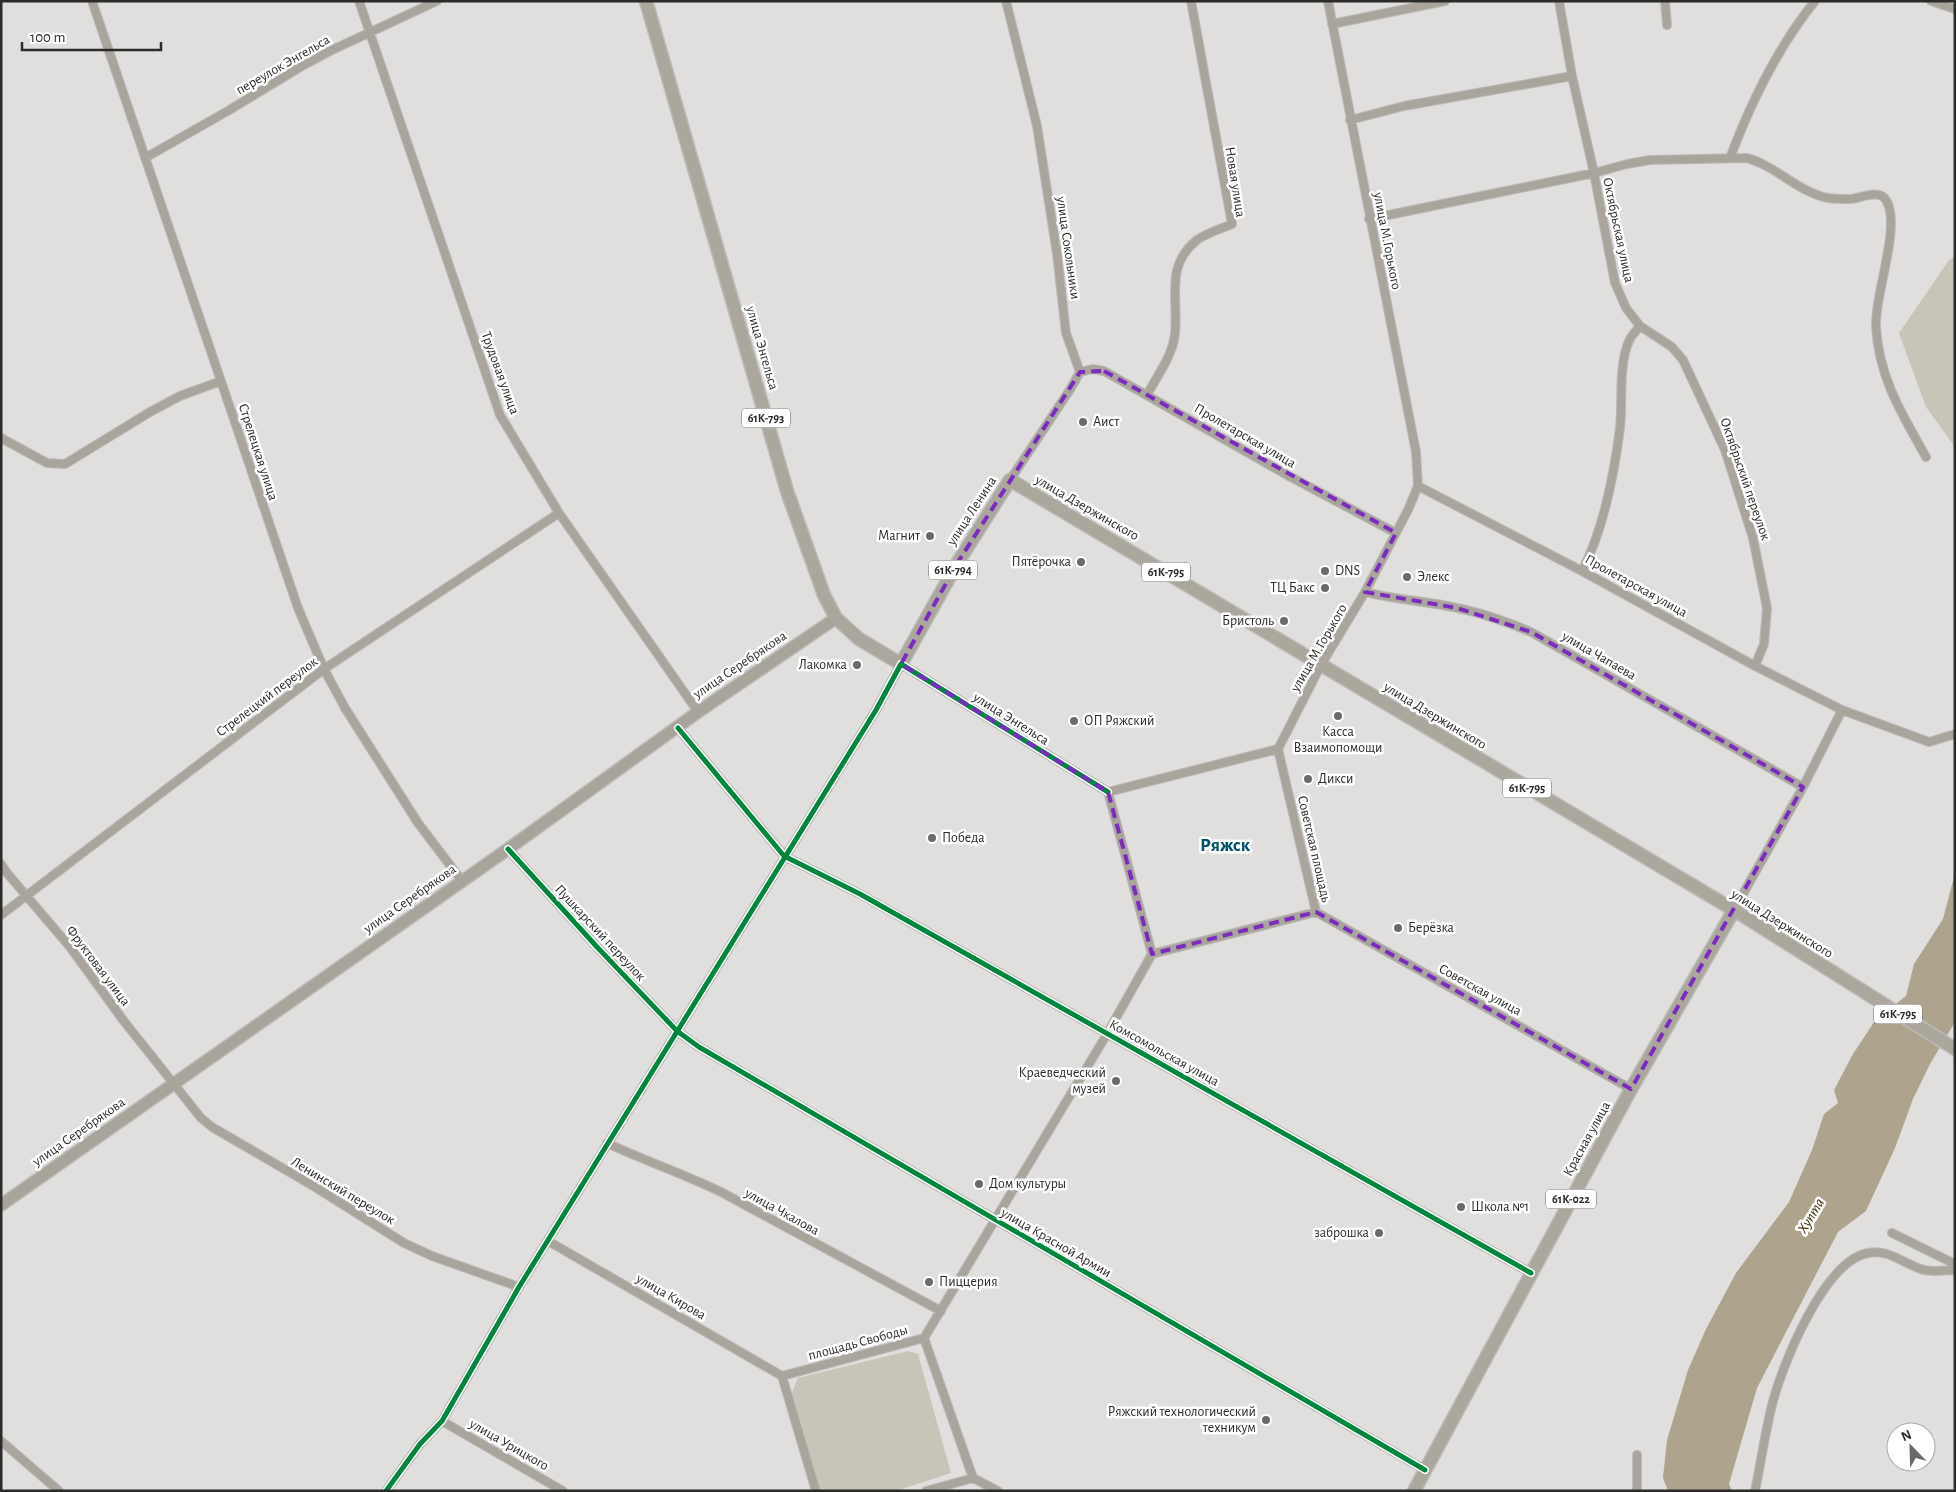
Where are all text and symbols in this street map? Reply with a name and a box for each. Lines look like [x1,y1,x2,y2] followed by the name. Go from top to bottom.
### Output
[22,20,161,52] scale bar
[30,30,65,45] text: 100 m
[234,32,333,97] street label: переулок Энгельса
[1223,146,1248,219] street label: Новая улица
[1600,176,1636,284] street label: Октябрьская улица
[1371,190,1403,291] street label: улица М.Горького
[1054,195,1082,300] street label: улица Сокольники
[743,304,781,392] street label: улица Энгельса
[479,330,522,417] street label: Трудовая улица
[1192,401,1299,471] street label: Пролетарская улица
[236,402,280,503] street label: Стрелецкая улица
[742,408,790,428] road number: 61К-793
[1093,415,1120,429] place label: Аист
[1077,416,1089,428] marker: Аист
[1717,416,1773,543] street label: Октябрьский переулок
[1032,472,1141,543] street label: улица Дзержинского
[944,474,1000,549] street label: улица Ленина
[878,529,921,543] place label: Магнит
[924,530,936,542] marker: Магнит
[1582,552,1690,620] street label: Пролетарская улица
[1011,555,1072,569] place label: Пятёрочка
[1075,556,1087,568] marker: Пятёрочка
[929,560,977,580] road number: 61К-794
[1142,562,1190,582] road number: 61К-795
[1335,564,1360,578] place label: DNS
[1319,565,1331,577] marker: DNS
[1417,570,1450,584] place label: Элекс
[1401,571,1413,583] marker: Элекс
[1270,581,1315,595] place label: ТЦ Бакс
[1319,582,1331,594] marker: ТЦ Бакс
[1288,602,1350,695] street label: улица М.Горького
[1222,614,1274,628] place label: Бристоль
[1278,615,1290,627] marker: Бристоль
[690,628,790,702] street label: улица Серебрякова
[1559,629,1639,683] street label: улица Чапаева
[214,654,321,739] street label: Стрелецкий переулок
[799,658,848,672] place label: Лакомка
[851,659,863,671] marker: Лакомка
[1380,679,1489,752] street label: улица Дзержинского
[970,690,1052,748] street label: улица Энгельса
[1332,710,1344,722] marker: Касса Взаимопомощи
[1084,714,1154,728] place label: ОП Ряжский
[1068,715,1080,727] marker: ОП Ряжский
[1293,725,1383,755] place label: Касса Взаимопомощи
[1318,772,1353,786] place label: Дикси
[1302,773,1314,785] marker: Дикси
[1503,778,1551,798] road number: 61К-795
[1295,794,1333,904] street label: Советская площадь
[942,831,985,845] place label: Победа
[926,832,938,844] marker: Победа
[1200,836,1251,855] district label: Ряжск
[360,862,459,937] street label: улица Серебрякова
[552,882,648,984] street label: Пушкарский переулок
[1728,887,1836,961] street label: улица Дзержинского
[1408,921,1455,935] place label: Берёзка
[1392,922,1404,934] marker: Берёзка
[63,923,133,1009] street label: Фруктовая улица
[1436,962,1524,1019] street label: Советская улица
[1874,1004,1922,1024] road number: 61К-795
[1107,1017,1222,1089] street label: Комсомольская улица
[1019,1066,1106,1096] place label: Краеведческий музей
[1110,1075,1122,1087] marker: Краеведческий музей
[29,1095,128,1170] street label: улица Серебрякова
[1561,1099,1614,1179] street label: Красная улица
[289,1155,398,1228] street label: Ленинский переулок
[989,1177,1066,1191] place label: Дом культуры
[973,1178,985,1190] marker: Дом культуры
[742,1185,822,1238] street label: улица Чкалова
[1546,1190,1596,1208] road number: 61К-022
[1795,1196,1827,1236] water label: Хупта
[1471,1200,1529,1214] place label: Школа №1
[1455,1201,1467,1213] marker: Школа №1
[998,1205,1113,1280] street label: улица Красной Армии
[1314,1226,1370,1240] place label: заброшка
[1373,1227,1385,1239] marker: заброшка
[633,1271,709,1323] street label: улица Кирова
[939,1275,998,1289] place label: Пиццерия
[923,1276,935,1288] marker: Пиццерия
[807,1323,909,1363] street label: площадь Свободы
[1108,1405,1256,1435] place label: Ряжский технологический техникум
[1260,1414,1272,1426] marker: Ряжский технологический техникум
[466,1416,551,1473] street label: улица Урицкого
[1886,1422,1936,1472] north arrow
[1899,1428,1914,1444] text: N

